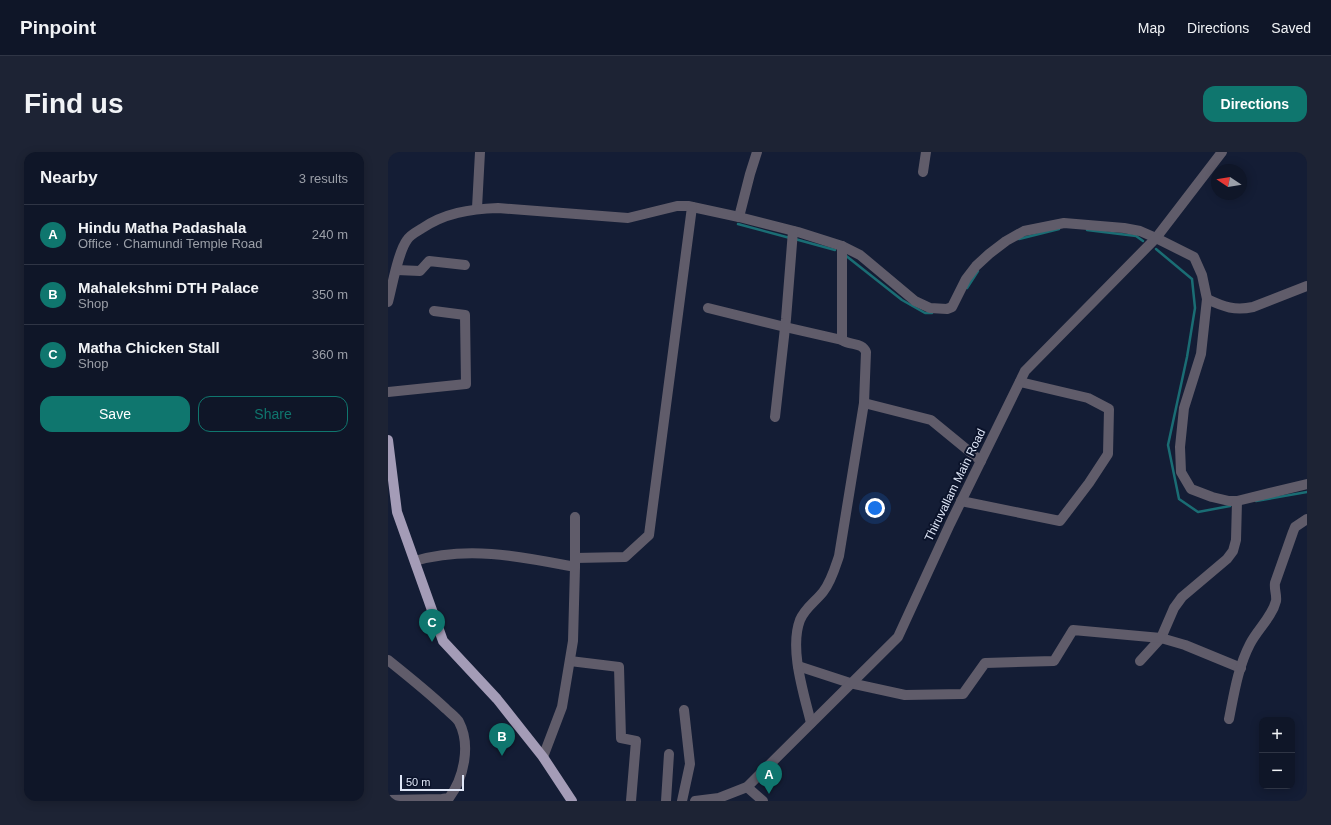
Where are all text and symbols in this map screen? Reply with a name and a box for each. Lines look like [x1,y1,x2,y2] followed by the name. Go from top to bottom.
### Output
[20,17,96,38] text: Pinpoint
[1138,20,1165,36] text: Map
[1187,20,1249,36] text: Directions
[1271,20,1311,36] text: Saved
[1203,86,1307,122] button: Directions
[24,88,124,119] text: Find us
[1211,164,1247,200] north arrow
[40,168,98,187] text: Nearby
[299,171,348,186] text: 3 results
[78,219,246,236] text: Hindu Matha Padashala
[48,227,58,242] text: A
[312,227,348,242] text: 240 m
[78,236,263,251] text: Office · Chamundi Temple Road
[78,279,259,296] text: Mahalekshmi DTH Palace
[48,287,58,302] text: B
[312,287,348,302] text: 350 m
[78,296,108,311] text: Shop
[78,339,220,356] text: Matha Chicken Stall
[48,347,58,362] text: C
[312,347,348,362] text: 360 m
[78,356,108,371] text: Shop
[40,396,190,432] button: Save
[198,396,348,432] button: Share
[922,426,988,544] street label: Thiruvallam Main Road
[865,498,885,518] your location
[419,609,445,642] pin: C
[1259,717,1295,789] map controls
[1259,717,1295,753] button: +
[489,723,515,756] pin: B
[1259,753,1295,789] button: −
[756,761,782,794] pin: A
[400,773,464,792] scale bar
[406,776,430,788] text: 50 m

